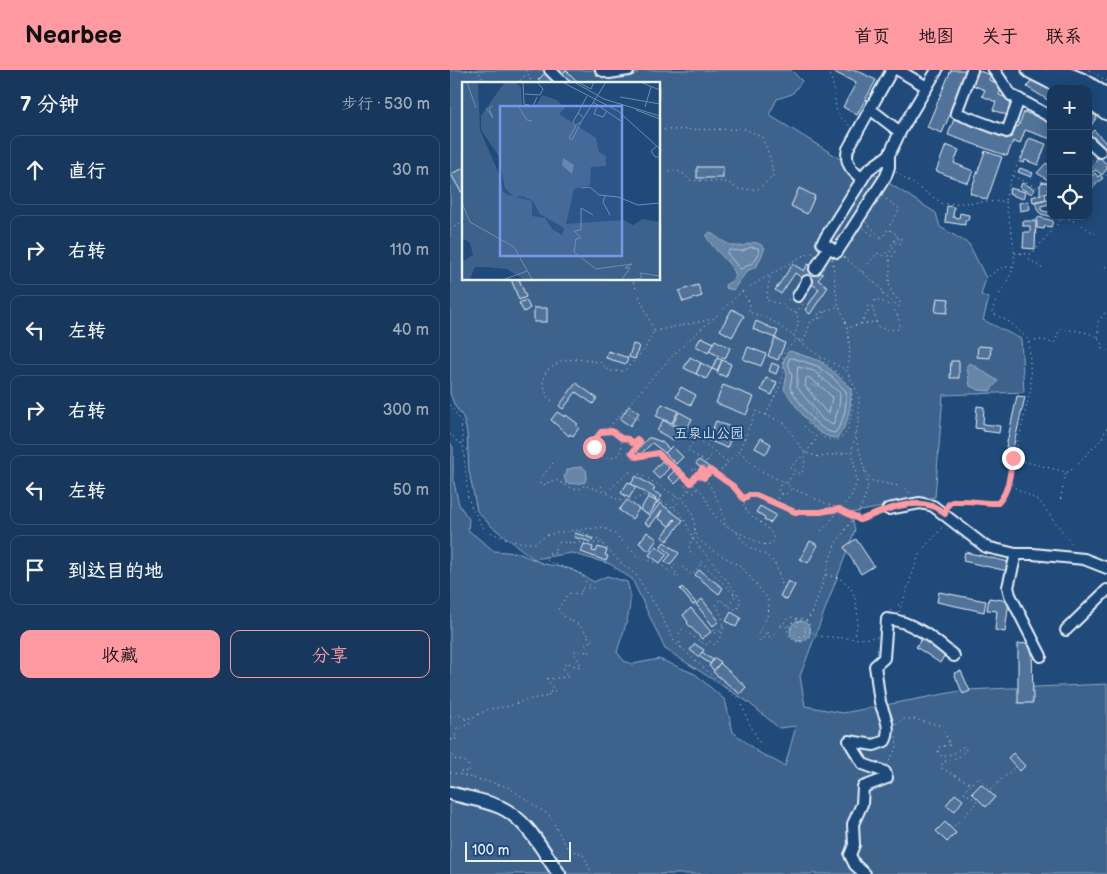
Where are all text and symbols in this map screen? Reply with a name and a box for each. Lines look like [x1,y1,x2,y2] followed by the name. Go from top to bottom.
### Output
[25,21,122,50] text: Nearbee
[854,26,890,47] text: 首页
[918,26,954,47] text: 地图
[982,26,1018,47] text: 关于
[1046,26,1082,47] text: 联系
[462,82,660,280] inset map
[1047,85,1092,220] map controls
[1047,85,1092,130] button: +
[20,92,79,117] text: 7 分钟
[342,95,430,114] text: 步行 · 530 m
[1047,130,1092,175] button: −
[21,156,49,184] icon: ahead
[68,160,106,183] text: 直行
[392,161,429,180] text: 30 m
[1047,175,1092,220] button: locate
[21,236,49,264] icon: right
[68,240,106,263] text: 右转
[390,241,429,260] text: 110 m
[21,316,49,344] icon: left
[68,320,106,343] text: 左转
[392,321,429,340] text: 40 m
[21,396,49,424] icon: right
[68,400,106,423] text: 右转
[383,401,429,420] text: 300 m
[674,425,744,442] park label: 五泉山公园
[583,436,606,459] route start
[1002,447,1025,470] route end
[21,476,49,504] icon: left
[68,480,106,503] text: 左转
[393,481,429,500] text: 50 m
[21,556,49,584] icon: arrive
[68,560,163,583] text: 到达目的地
[20,630,220,678] button: 收藏
[230,630,430,678] button: 分享
[465,839,571,862] scale bar
[472,842,509,859] text: 100 m

